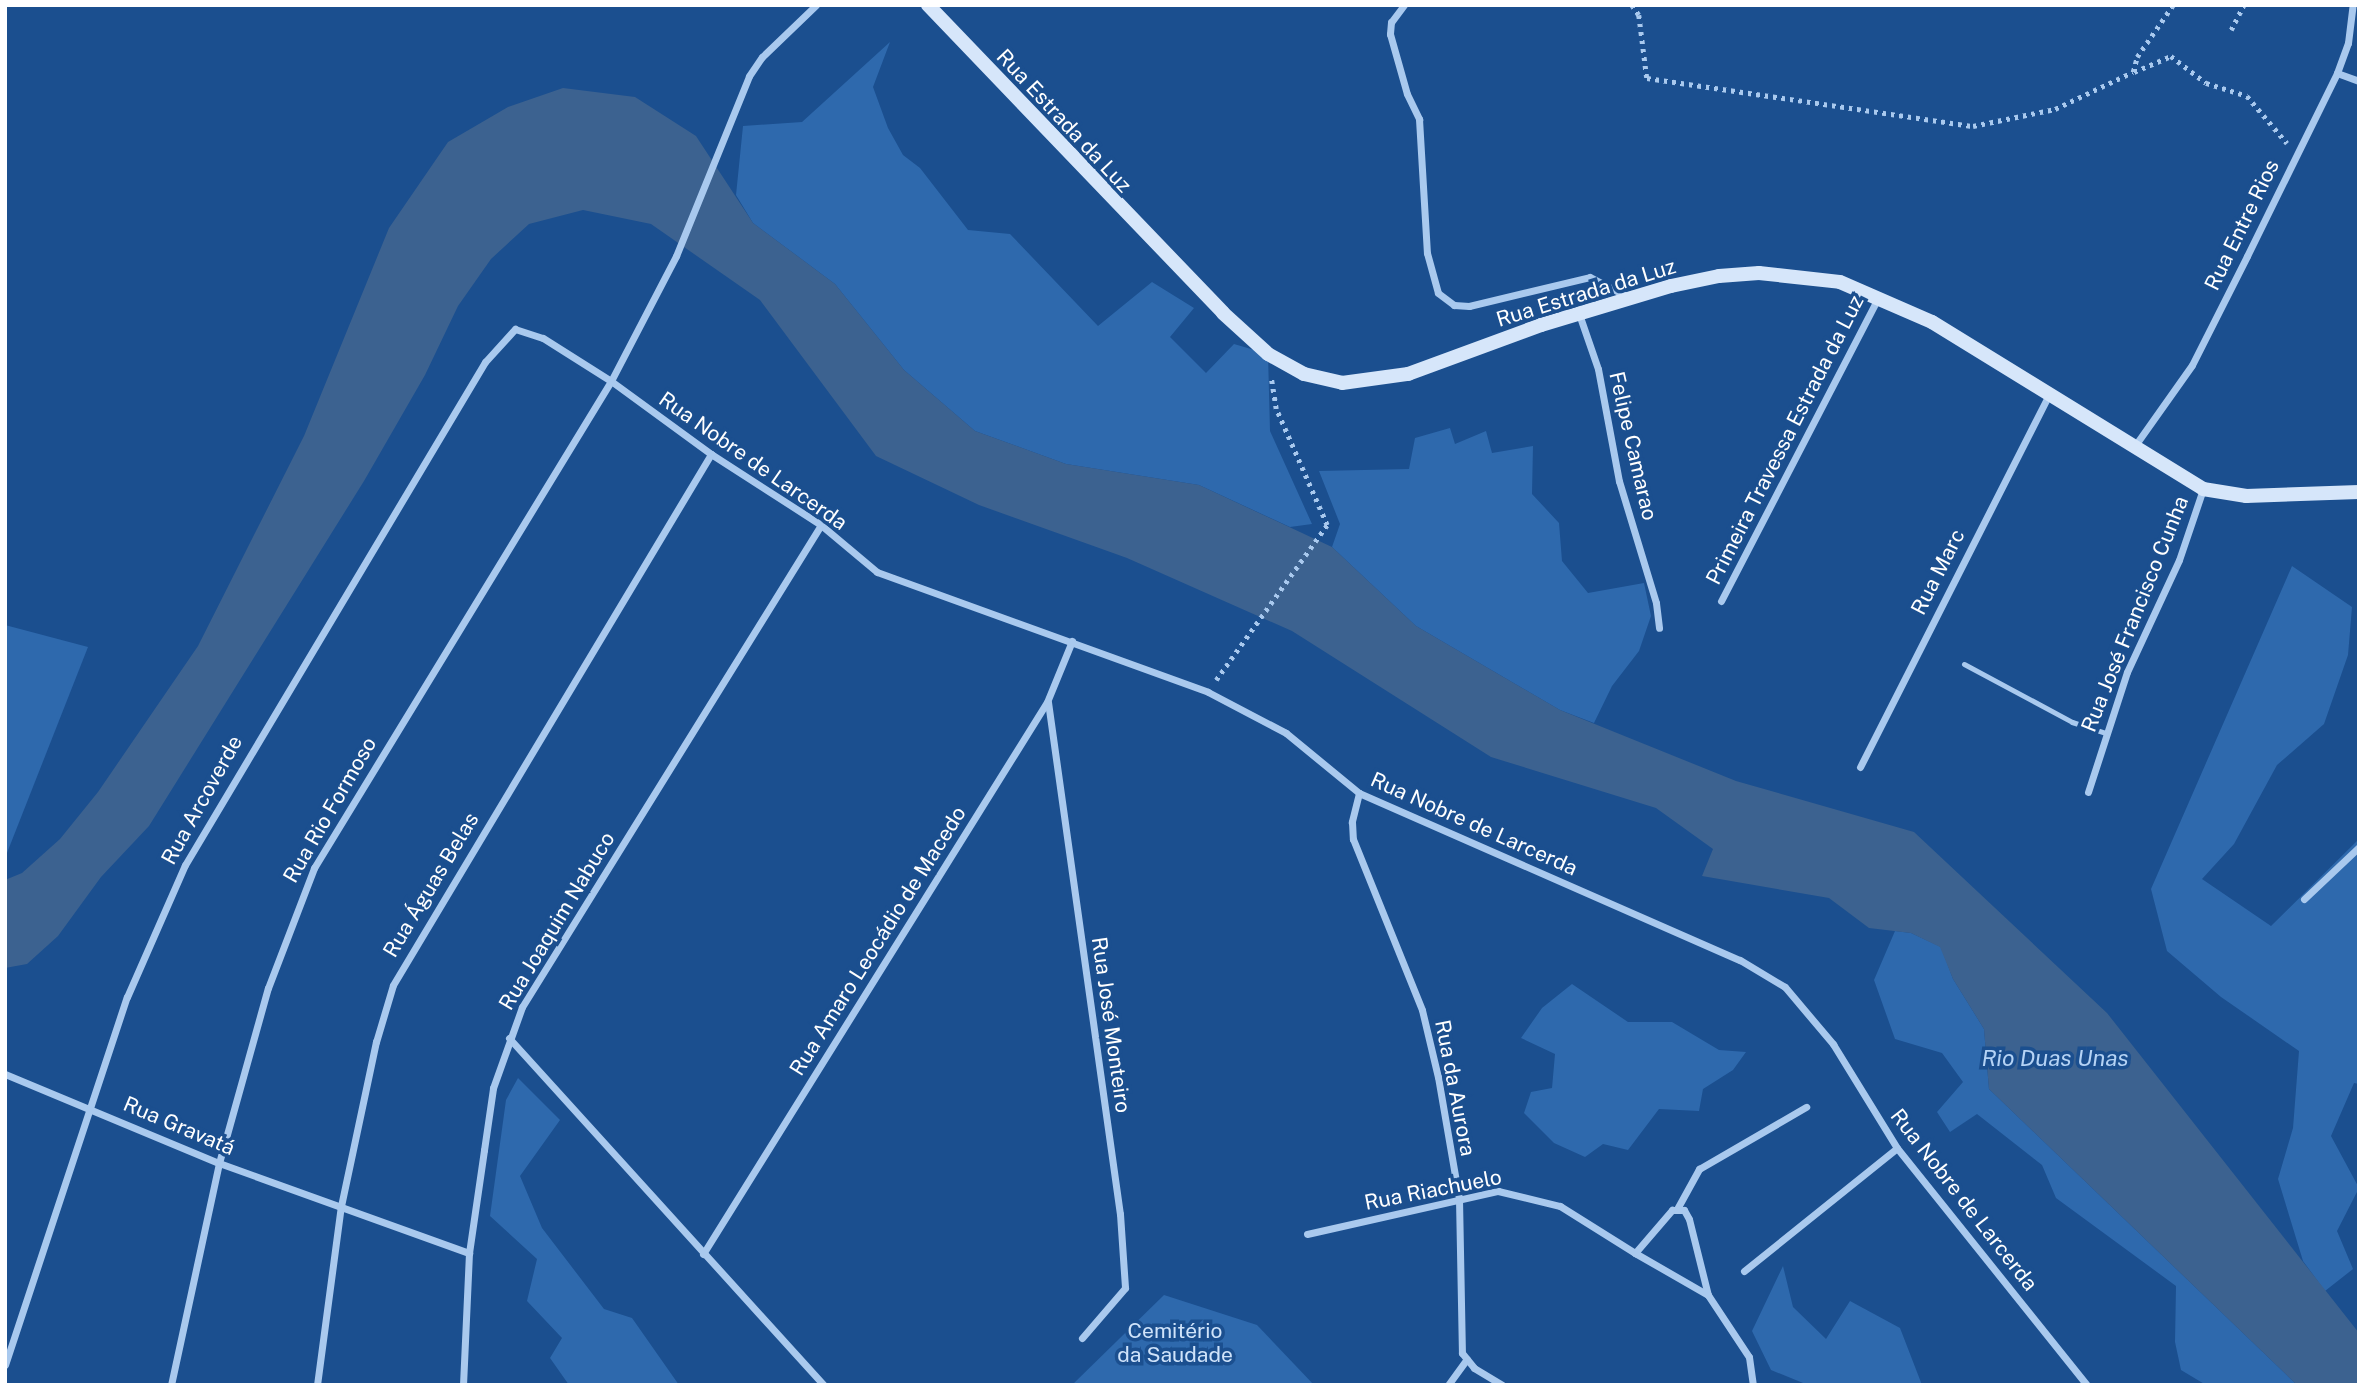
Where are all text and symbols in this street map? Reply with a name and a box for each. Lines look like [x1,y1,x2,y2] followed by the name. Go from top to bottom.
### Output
[991,44,1137,198] street label: Rua Estrada da Luz
[2199,156,2285,294] street label: Rua Entre Rios
[1493,254,1679,332] street label: Rua Estrada da Luz
[1701,291,1869,589] street label: Primeira Travessa Estrada da Luz
[1604,369,1662,523] street label: Felipe Camarao
[654,386,852,536] street label: Rua Nobre de Larcerda
[2076,492,2194,736] street label: Rua José Francisco Cunha
[1906,525,1970,619] street label: Rua Marc
[156,731,248,869] street label: Rua Arcoverde
[278,733,382,887] street label: Rua Rio Formoso
[1366,767,1582,881] street label: Rua Nobre de Larcerda
[784,802,972,1080] street label: Rua Amaro Leocádio de Macedo
[378,808,484,962] street label: Rua Águas Belas
[494,827,620,1015] street label: Rua Joaquim Nabuco
[1086,935,1136,1115] street label: Rua José Monteiro
[1429,1018,1481,1158] street label: Rua da Aurora
[1981,1044,2129,1072] water label: Rio Duas Unas
[119,1091,239,1161] street label: Rua Gravatá
[1885,1104,2043,1296] street label: Rua Nobre de Larcerda
[1362,1164,1504,1216] street label: Rua Riachuelo
[1117,1318,1233,1368] park label: Cemitério da Saudade

